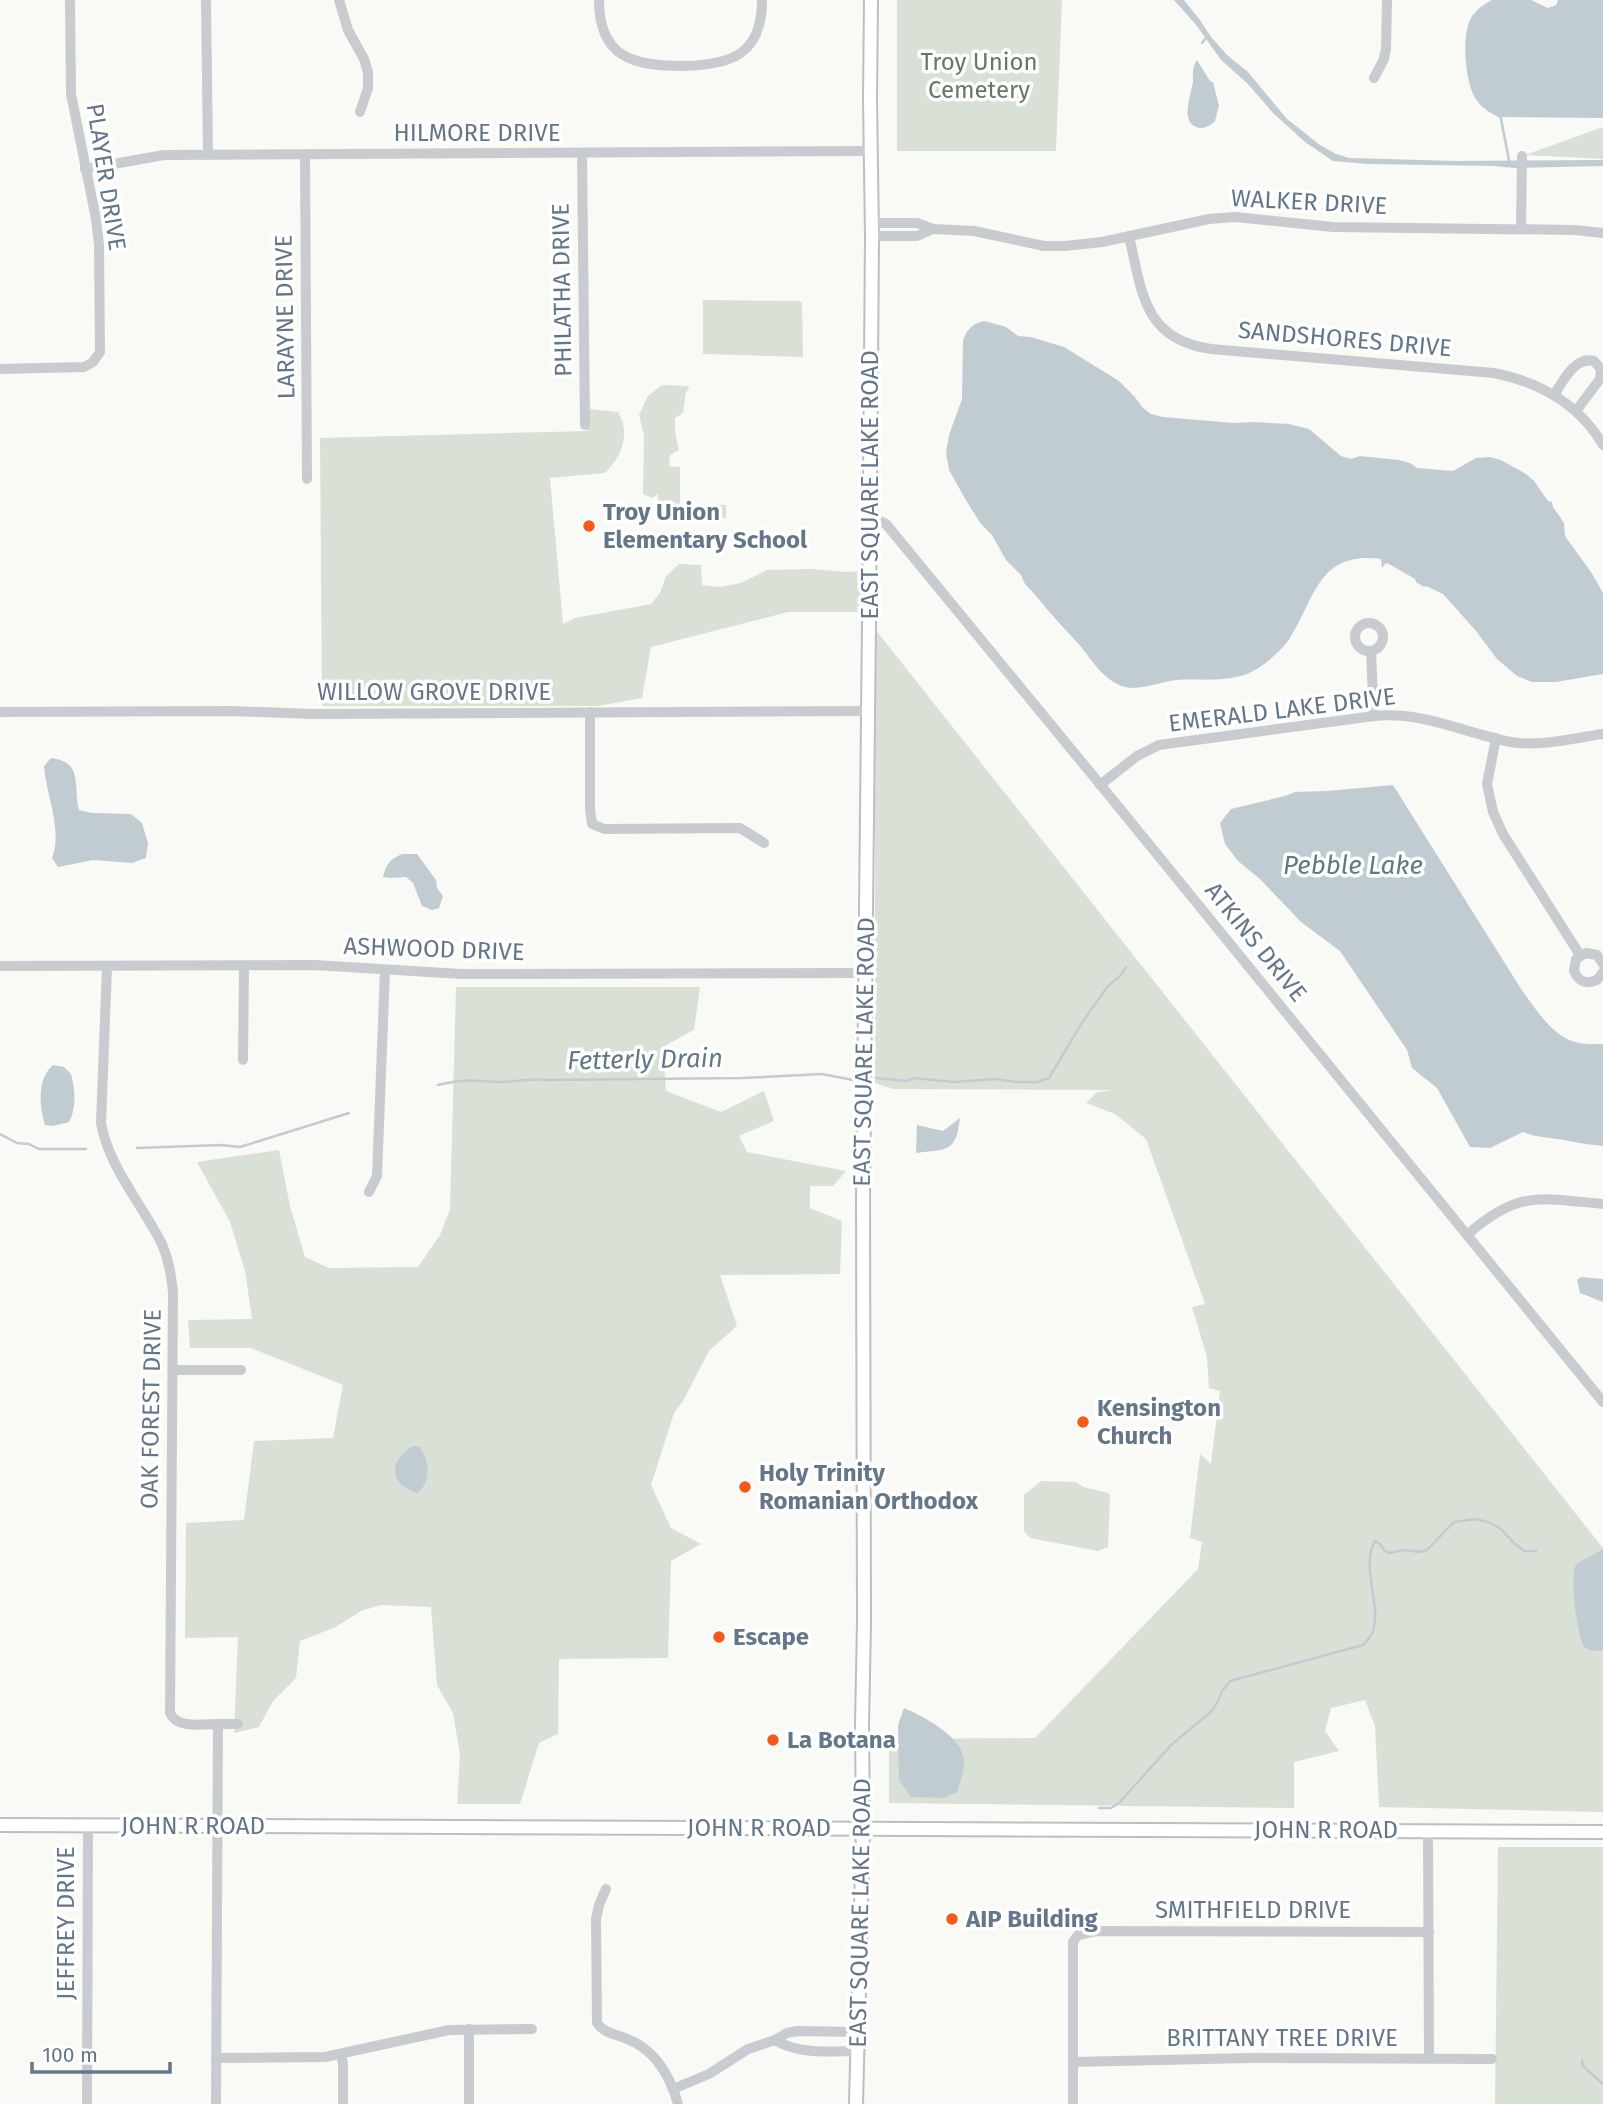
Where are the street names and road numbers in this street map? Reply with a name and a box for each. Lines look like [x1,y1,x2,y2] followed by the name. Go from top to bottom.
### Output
[81,101,131,253] street label: PLAYER DRIVE
[393,119,561,147] street label: HILMORE DRIVE
[1230,184,1388,220] street label: WALKER DRIVE
[546,203,578,377] street label: PHILATHA DRIVE
[270,234,300,400] street label: LARAYNE DRIVE
[1237,316,1453,362] street label: SANDSHORES DRIVE
[856,350,884,620] street label: EAST SQUARE LAKE ROAD
[317,678,551,706] street label: WILLOW GROVE DRIVE
[1167,682,1397,738] street label: EMERALD LAKE DRIVE
[1199,877,1313,1007] street label: ATKINS DRIVE
[848,917,880,1187] street label: EAST SQUARE LAKE ROAD
[343,932,525,966] street label: ASHWOOD DRIVE
[135,1309,167,1509] street label: OAK FOREST DRIVE
[844,1778,876,2048] street label: EAST SQUARE LAKE ROAD
[121,1812,265,1840] street label: JOHN R ROAD
[687,1814,831,1842] street label: JOHN R ROAD
[1254,1816,1398,1844] street label: JOHN R ROAD
[52,1846,80,2000] street label: JEFFREY DRIVE
[1155,1896,1351,1924] street label: SMITHFIELD DRIVE
[1166,2024,1398,2052] street label: BRITTANY TREE DRIVE

